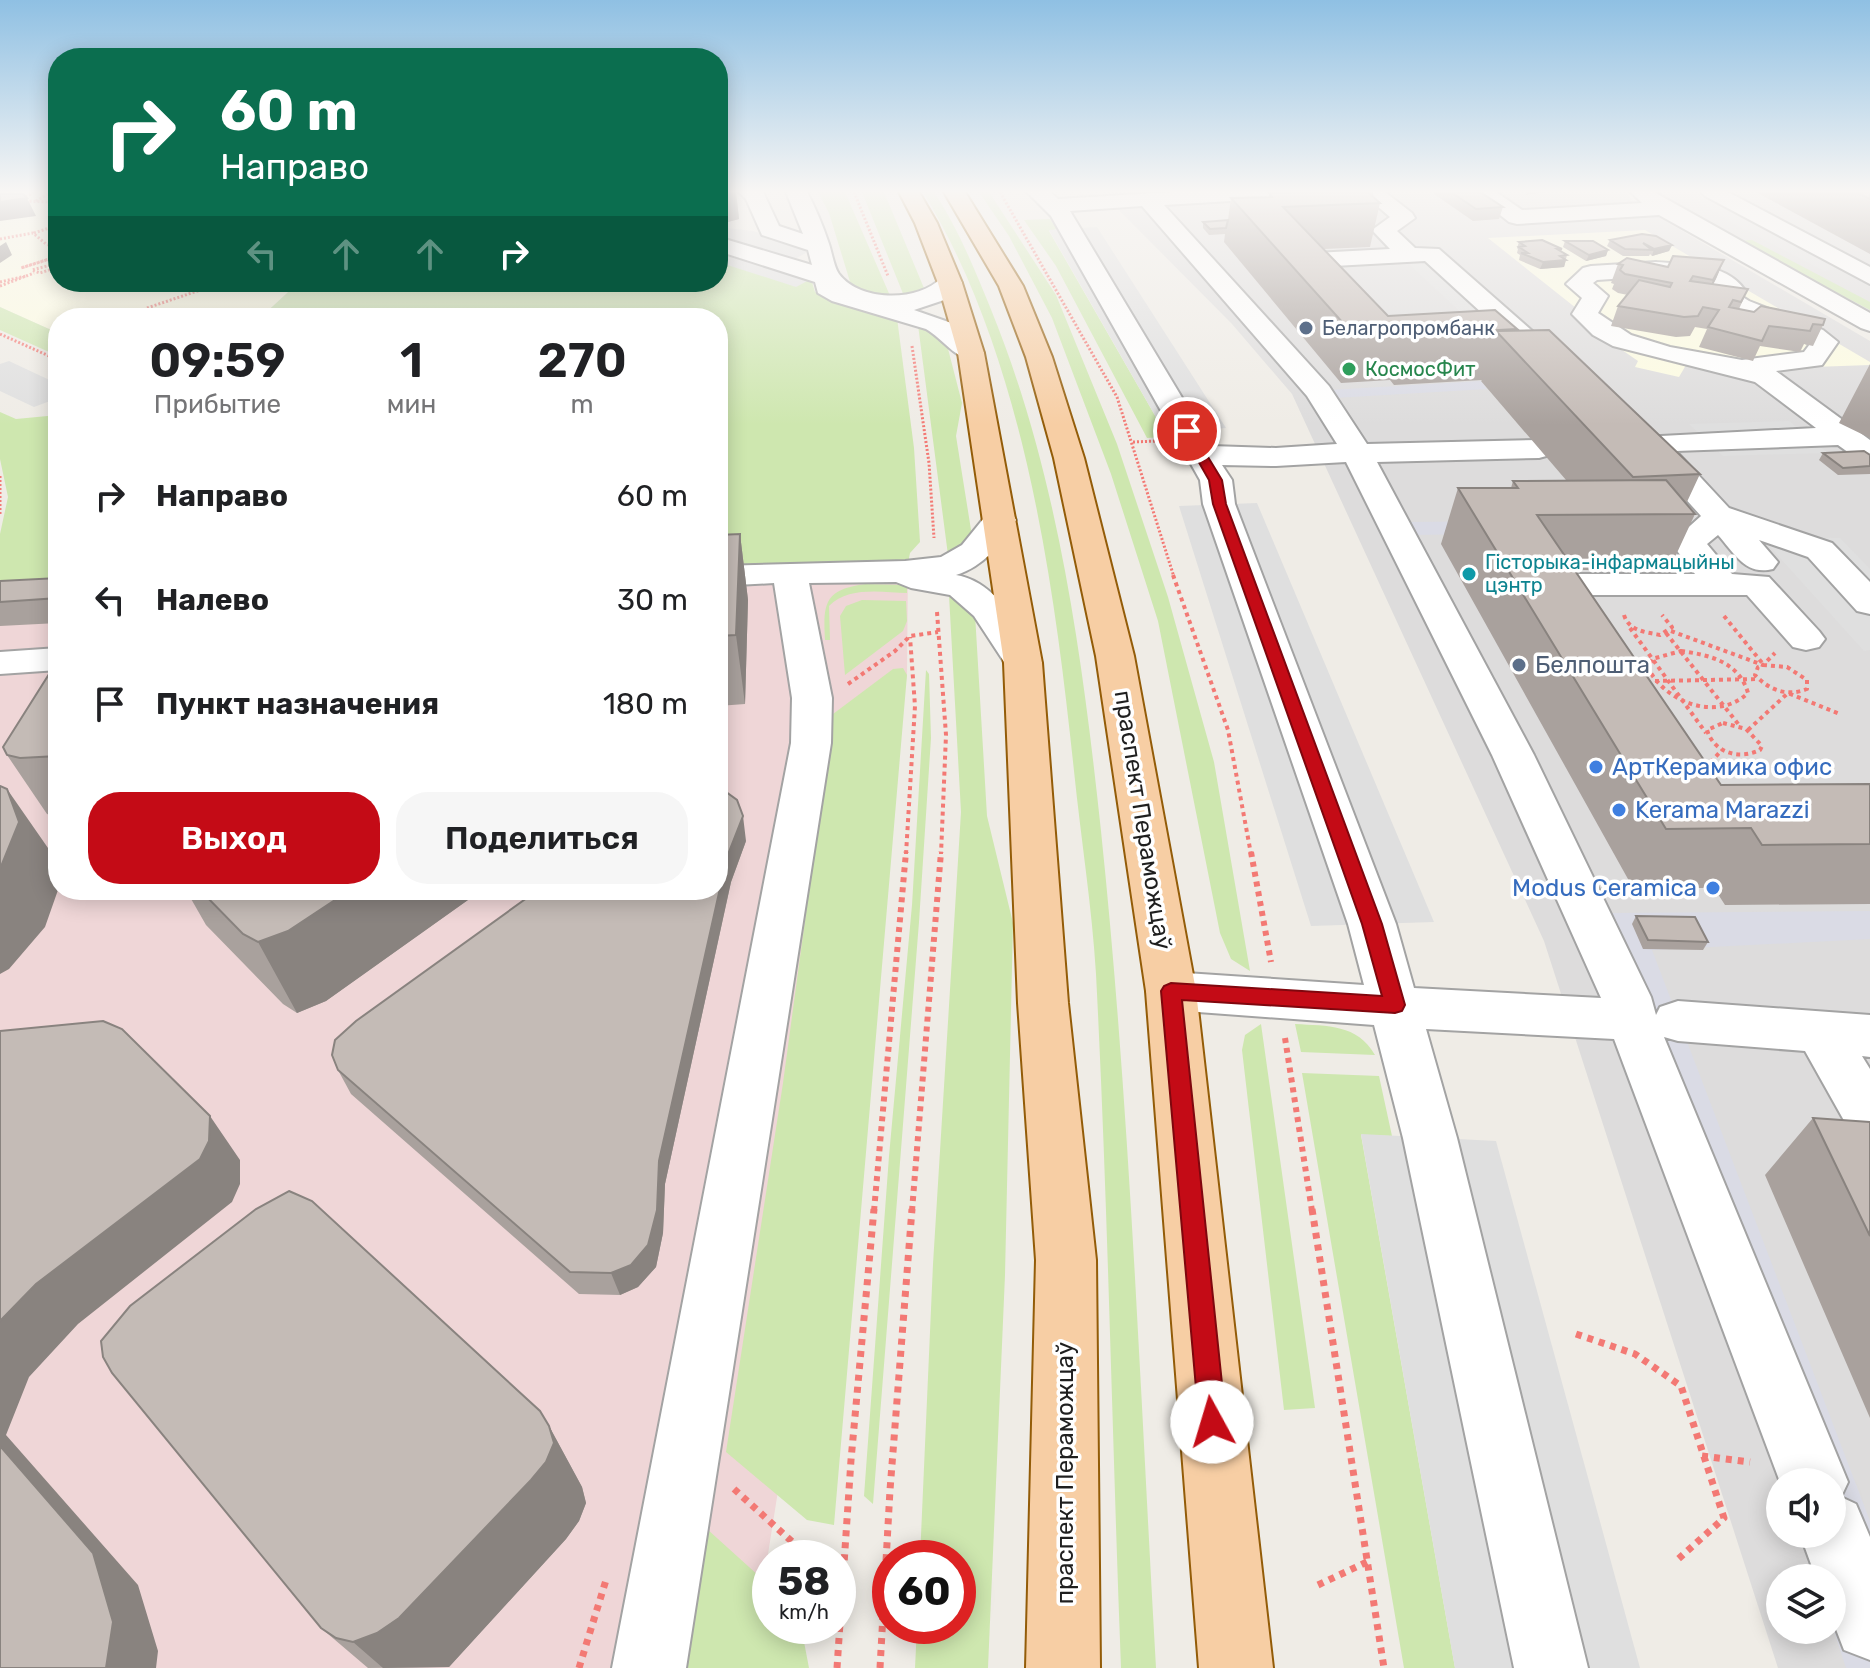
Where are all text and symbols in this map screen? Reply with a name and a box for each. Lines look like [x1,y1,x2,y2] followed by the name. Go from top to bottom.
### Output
[220,78,358,144] text: 60 m
[88,80,192,184] icon: right
[220,145,369,188] text: Направо
[240,232,284,276] icon: left
[324,232,368,276] icon: ahead
[408,232,452,276] icon: ahead
[492,232,536,276] icon: right
[1322,316,1495,340] place label: Белагропромбанк
[1297,319,1315,337] marker: Белагропромбанк
[149,332,286,389] text: 09:59
[400,332,423,389] text: 1
[537,332,627,389] text: 270
[1365,357,1475,381] place label: КосмосФит
[1340,360,1358,378] marker: КосмосФит
[154,389,281,420] text: Прибытие
[387,389,436,420] text: мин
[571,389,594,420] text: m
[1153,397,1221,465] pin
[1165,409,1209,453] icon: arrive
[88,474,132,518] icon: right
[156,478,288,514] text: Направо
[617,478,688,514] text: 60 m
[1485,550,1735,597] place label: Гісторыка-інфармацыйны цэнтр
[1460,565,1478,583] marker: Гісторыка-інфармацыйны цэнтр
[88,578,132,622] icon: left
[156,582,269,618] text: Налево
[617,582,688,618] text: 30 m
[1535,651,1650,679] place label: Белпошта
[1510,656,1528,674] marker: Белпошта
[88,682,132,726] icon: arrive
[156,686,439,722] text: Пункт назначения
[603,686,688,722] text: 180 m
[1109,688,1177,952] street label: праспект Пераможцаў
[1612,753,1832,781] place label: АртКерамика офис
[1587,758,1605,776] marker: АртКерамика офис
[88,792,380,884] button: Выход
[396,792,688,884] button: Поделиться
[1635,796,1810,824] place label: Kerama Marazzi
[1610,801,1628,819] marker: Kerama Marazzi
[1512,874,1697,902] place label: Modus Ceramica
[1704,879,1722,897] marker: Modus Ceramica
[1051,1342,1079,1604] street label: праспект Пераможцаў
[1170,1380,1254,1464] position arrow
[1766,1468,1846,1644] map controls
[1766,1468,1846,1548] button: sound
[872,1540,976,1644] speed limit sign: 60
[778,1558,830,1605] text: 58
[1766,1564,1846,1644] button: layers
[779,1600,829,1624] text: km/h

